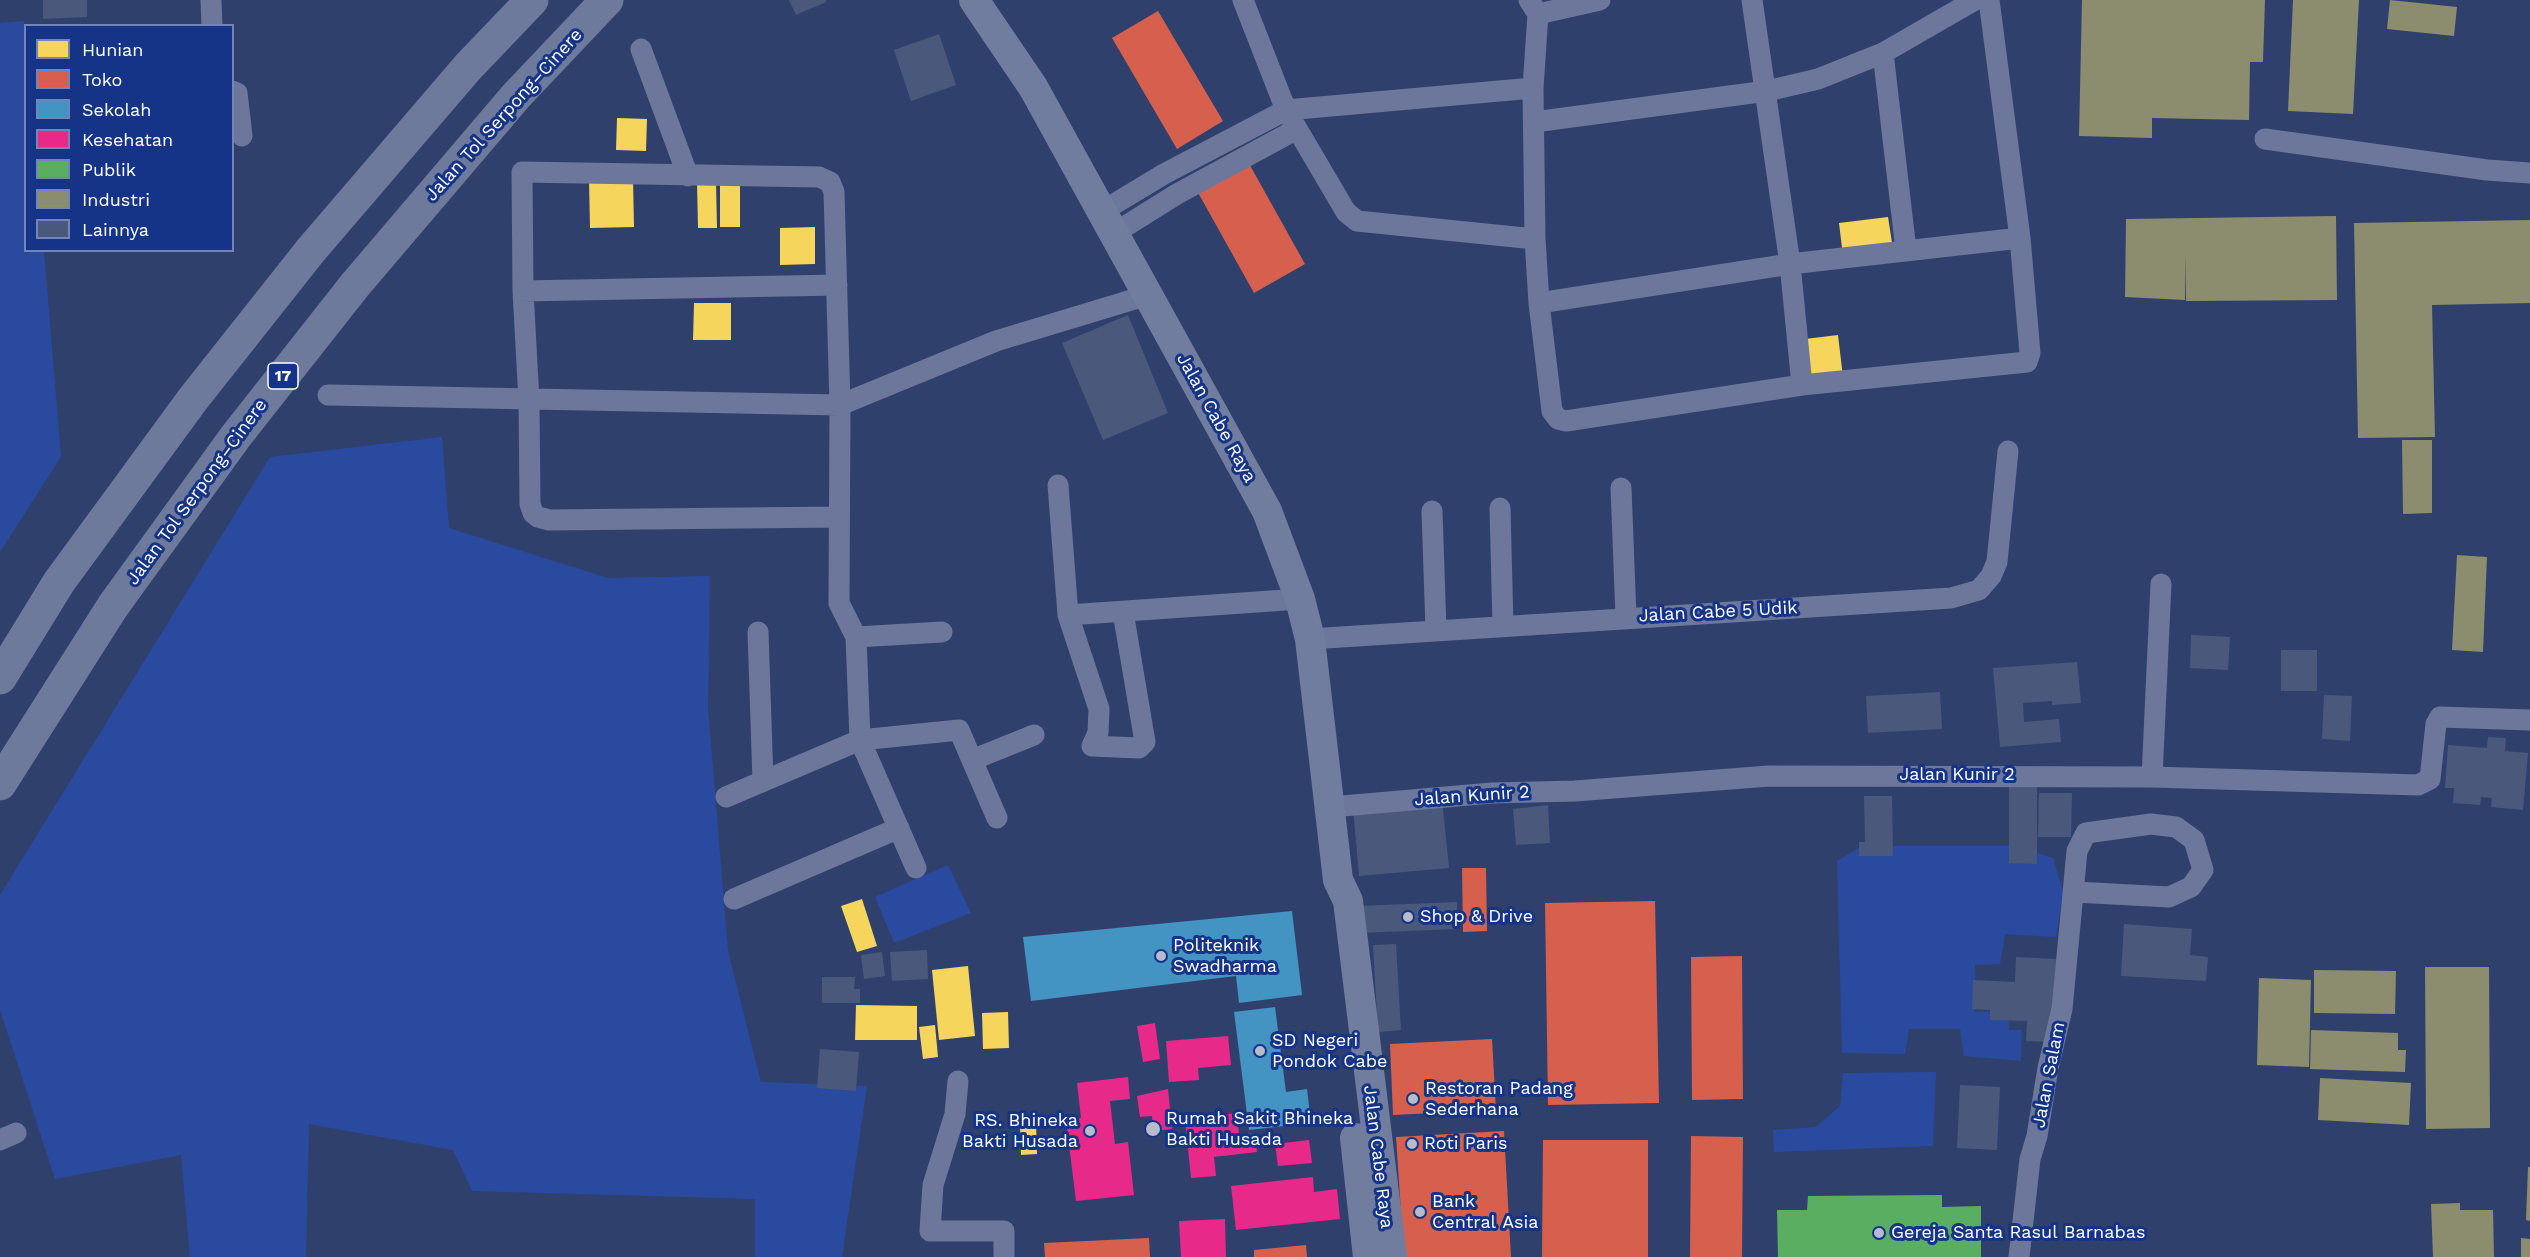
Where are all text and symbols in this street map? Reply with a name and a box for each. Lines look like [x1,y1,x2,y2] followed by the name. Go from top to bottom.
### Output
[24,24,234,252] legend
[421,24,587,206] street label: Jalan Tol Serpong–Cinere
[82,39,143,60] text: Hunian
[82,69,122,90] text: Toko
[82,99,151,120] text: Sekolah
[82,129,173,150] text: Kesehatan
[82,159,136,180] text: Publik
[82,189,150,210] text: Industri
[82,219,149,240] text: Lainnya
[1172,350,1260,486] street label: Jalan Cabe Raya
[268,363,298,389] road number: 17
[122,395,272,589] street label: Jalan Tol Serpong–Cinere
[1638,597,1798,627] street label: Jalan Cabe 5 Udik
[1899,764,2015,786] street label: Jalan Kunir 2
[1414,781,1530,811] street label: Jalan Kunir 2
[1420,906,1533,928] place label: Shop & Drive
[1401,910,1415,924] marker: Shop & Drive
[1173,935,1277,978] place label: Politeknik Swadharma
[1154,949,1168,963] marker: Politeknik Swadharma
[2028,1020,2070,1130] street label: Jalan Salam
[1272,1030,1387,1072] place label: SD Negeri Pondok Cabe
[1253,1044,1267,1058] marker: SD Negeri Pondok Cabe
[1425,1078,1573,1120] place label: Restoran Padang Sederhana
[1358,1084,1398,1230] street label: Jalan Cabe Raya
[1406,1092,1420,1106] marker: Restoran Padang Sederhana
[1166,1108,1353,1150] place label: Rumah Sakit Bhineka Bakti Husada
[962,1110,1078,1152] place label: RS. Bhineka Bakti Husada
[1144,1120,1162,1138] marker: Rumah Sakit Bhineka Bakti Husada
[1083,1124,1097,1138] marker: RS. Bhineka Bakti Husada
[1424,1133,1508,1155] place label: Roti Paris
[1405,1137,1419,1151] marker: Roti Paris
[1432,1191,1538,1234] place label: Bank Central Asia
[1413,1205,1427,1219] marker: Bank Central Asia
[1891,1222,2145,1244] place label: Gereja Santa Rasul Barnabas
[1872,1226,1886,1240] marker: Gereja Santa Rasul Barnabas

